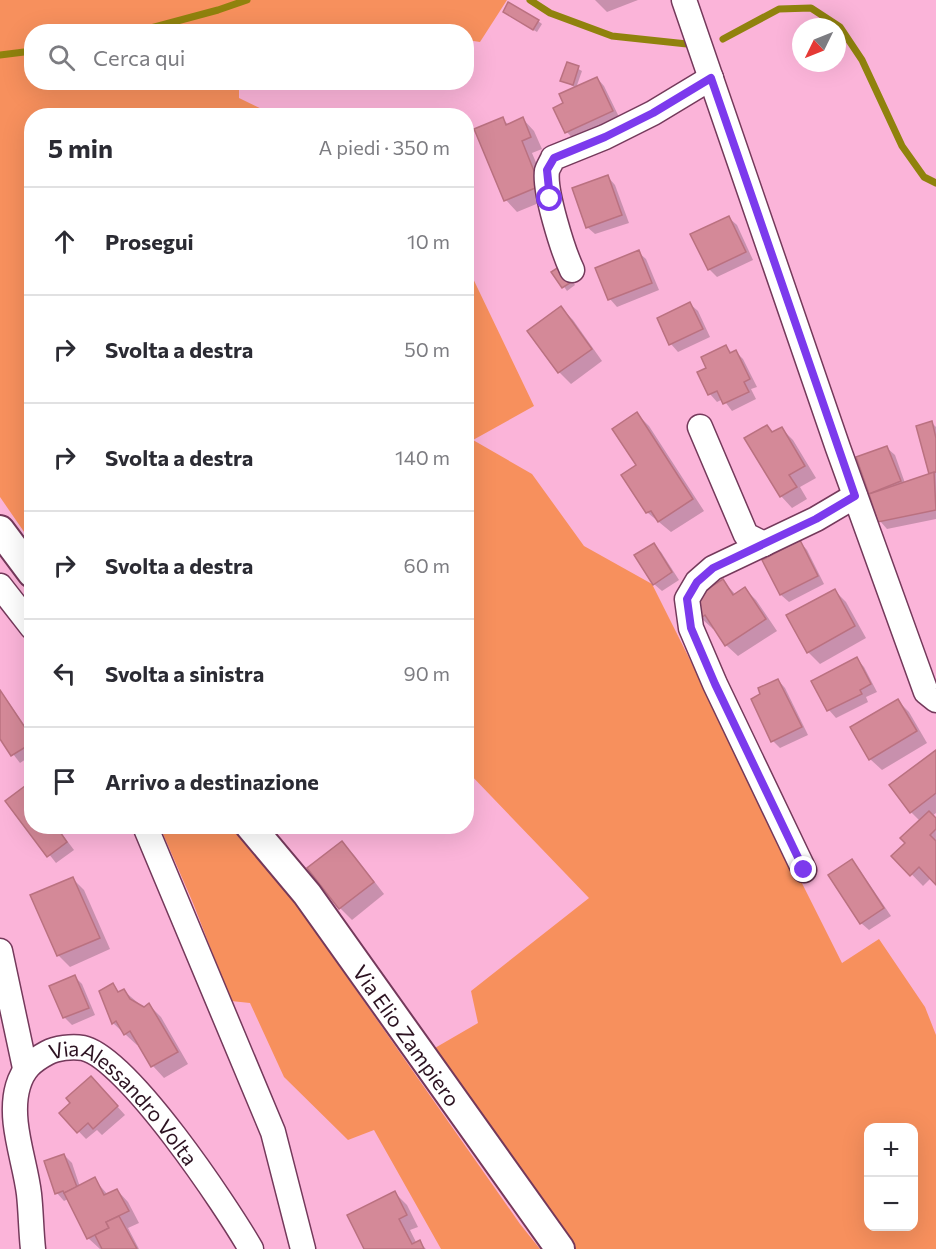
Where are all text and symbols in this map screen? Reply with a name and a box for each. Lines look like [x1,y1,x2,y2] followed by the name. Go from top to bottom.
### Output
[792,18,846,72] north arrow
[24,24,474,90] search box
[45,41,78,74] icon: search
[93,44,185,71] text: Cerca qui
[48,132,113,163] text: 5 min
[319,135,450,159] text: A piedi · 350 m
[536,185,562,211] route start
[48,225,81,258] icon: ahead
[105,228,194,255] text: Prosegui
[407,229,450,253] text: 10 m
[48,333,81,366] icon: right
[105,336,253,363] text: Svolta a destra
[404,337,450,361] text: 50 m
[48,441,81,474] icon: right
[105,444,253,471] text: Svolta a destra
[395,445,450,469] text: 140 m
[48,549,81,582] icon: right
[105,552,253,579] text: Svolta a destra
[404,553,450,577] text: 60 m
[48,657,81,690] icon: left
[105,660,264,687] text: Svolta a sinistra
[404,661,450,685] text: 90 m
[48,765,81,798] icon: arrive
[105,768,319,795] text: Arrivo a destinazione
[790,856,816,882] route end
[349,960,466,1111] street label: Via Elio Zampiero
[46,1035,204,1169] street label: Via Alessandro Volta
[864,1123,918,1231] map controls
[864,1123,918,1177] button: +
[864,1177,918,1231] button: −

